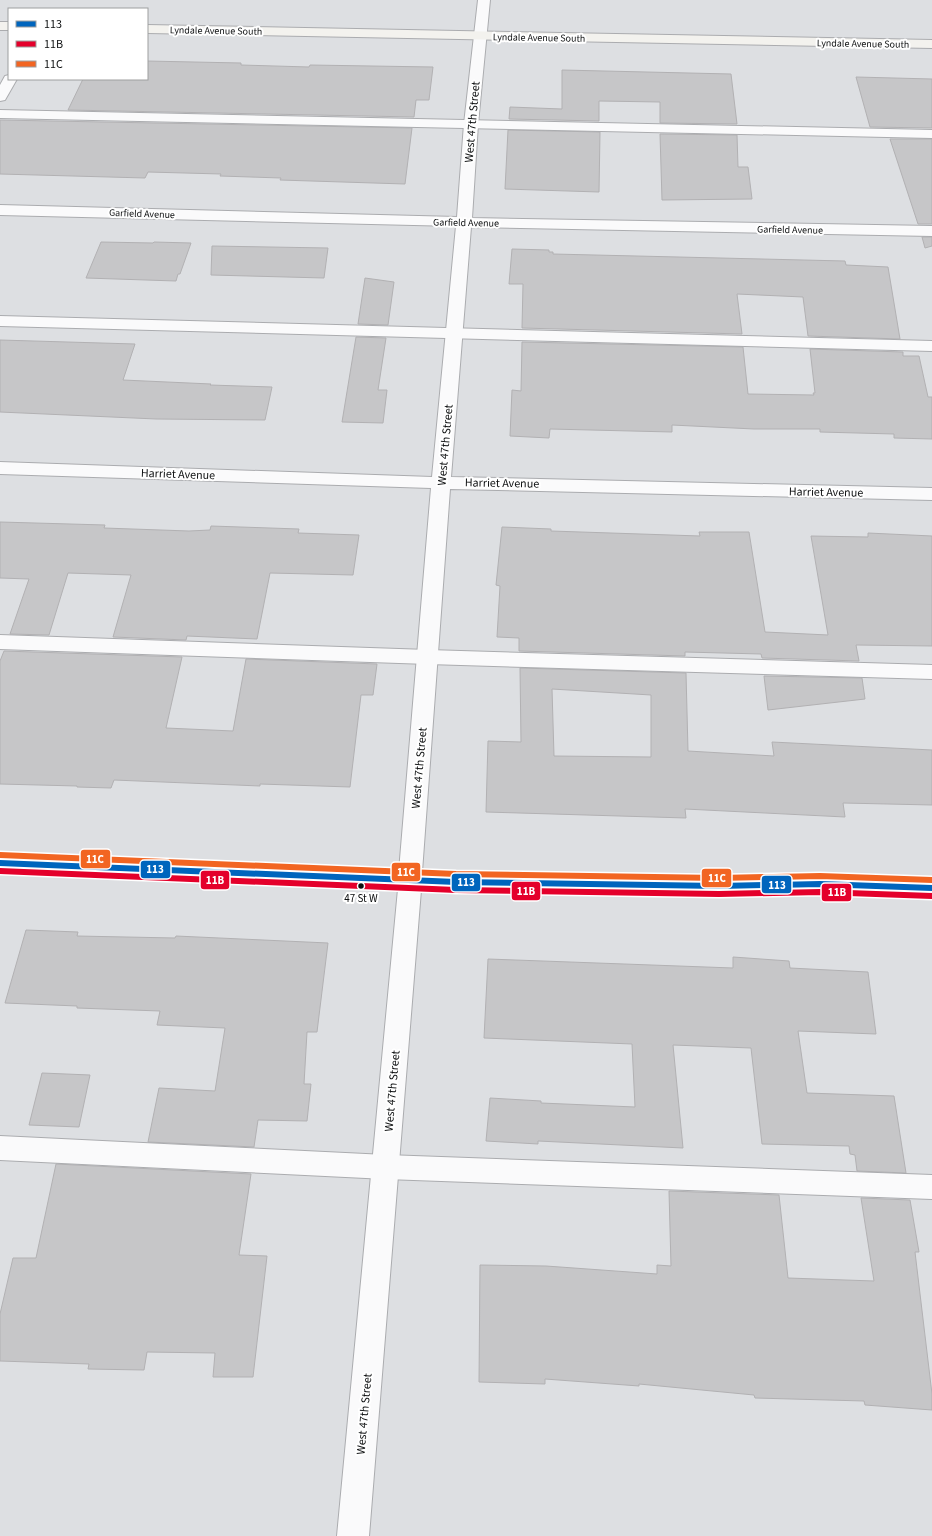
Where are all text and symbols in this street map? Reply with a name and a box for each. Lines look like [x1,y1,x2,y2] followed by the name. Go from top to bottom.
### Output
[8,8,148,80] legend
[44,16,62,33] text: 113
[170,23,262,39] street label: Lyndale Avenue South
[493,30,585,46] street label: Lyndale Avenue South
[44,36,63,53] text: 11B
[817,36,909,52] street label: Lyndale Avenue South
[44,56,63,73] text: 11C
[460,81,485,163] street label: West 47th Street
[109,206,175,222] street label: Garfield Avenue
[433,215,499,231] street label: Garfield Avenue
[757,222,823,238] street label: Garfield Avenue
[433,404,458,486] street label: West 47th Street
[140,465,216,484] street label: Harriet Avenue
[465,474,539,493] street label: Harriet Avenue
[789,483,863,502] street label: Harriet Avenue
[407,727,432,809] street label: West 47th Street
[80,849,111,869] line badge: 11C
[86,852,105,867] text: 11C
[140,860,171,879] line badge: 113
[146,862,164,877] text: 113
[391,862,421,882] line badge: 11C
[397,865,416,880] text: 11C
[701,868,732,888] line badge: 11C
[200,870,230,890] line badge: 11B
[708,871,727,886] text: 11C
[206,873,224,888] text: 11B
[451,873,481,892] line badge: 113
[457,875,475,890] text: 113
[761,875,792,894] line badge: 113
[768,878,786,893] text: 113
[356,881,366,891] marker: 47 St W
[511,881,541,901] line badge: 11B
[821,883,852,902] line badge: 11B
[517,884,535,899] text: 11B
[828,885,846,900] text: 11B
[344,891,378,906] place label: 47 St W
[380,1050,405,1132] street label: West 47th Street
[352,1373,377,1455] street label: West 47th Street

